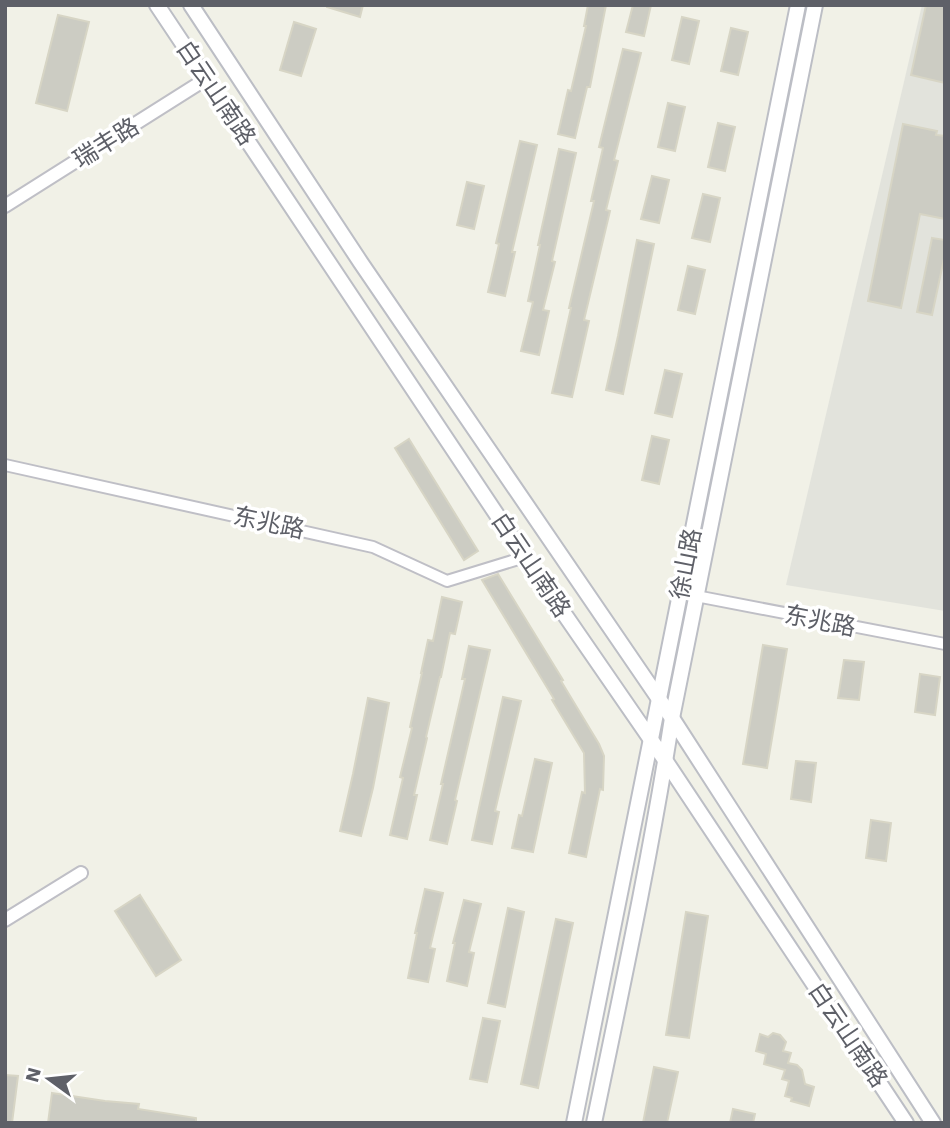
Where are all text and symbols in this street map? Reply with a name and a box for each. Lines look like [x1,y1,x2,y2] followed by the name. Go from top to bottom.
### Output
[171,35,261,151] street label: 白云山南路
[68,112,144,174] street label: 瑞丰路
[231,502,307,544] street label: 东兆路
[486,507,576,623] street label: 白云山南路
[665,526,707,602] street label: 徐山路
[782,600,858,642] street label: 东兆路
[803,977,893,1093] street label: 白云山南路
[14,1044,84,1114] north arrow
[20,1065,46,1085] text: N

